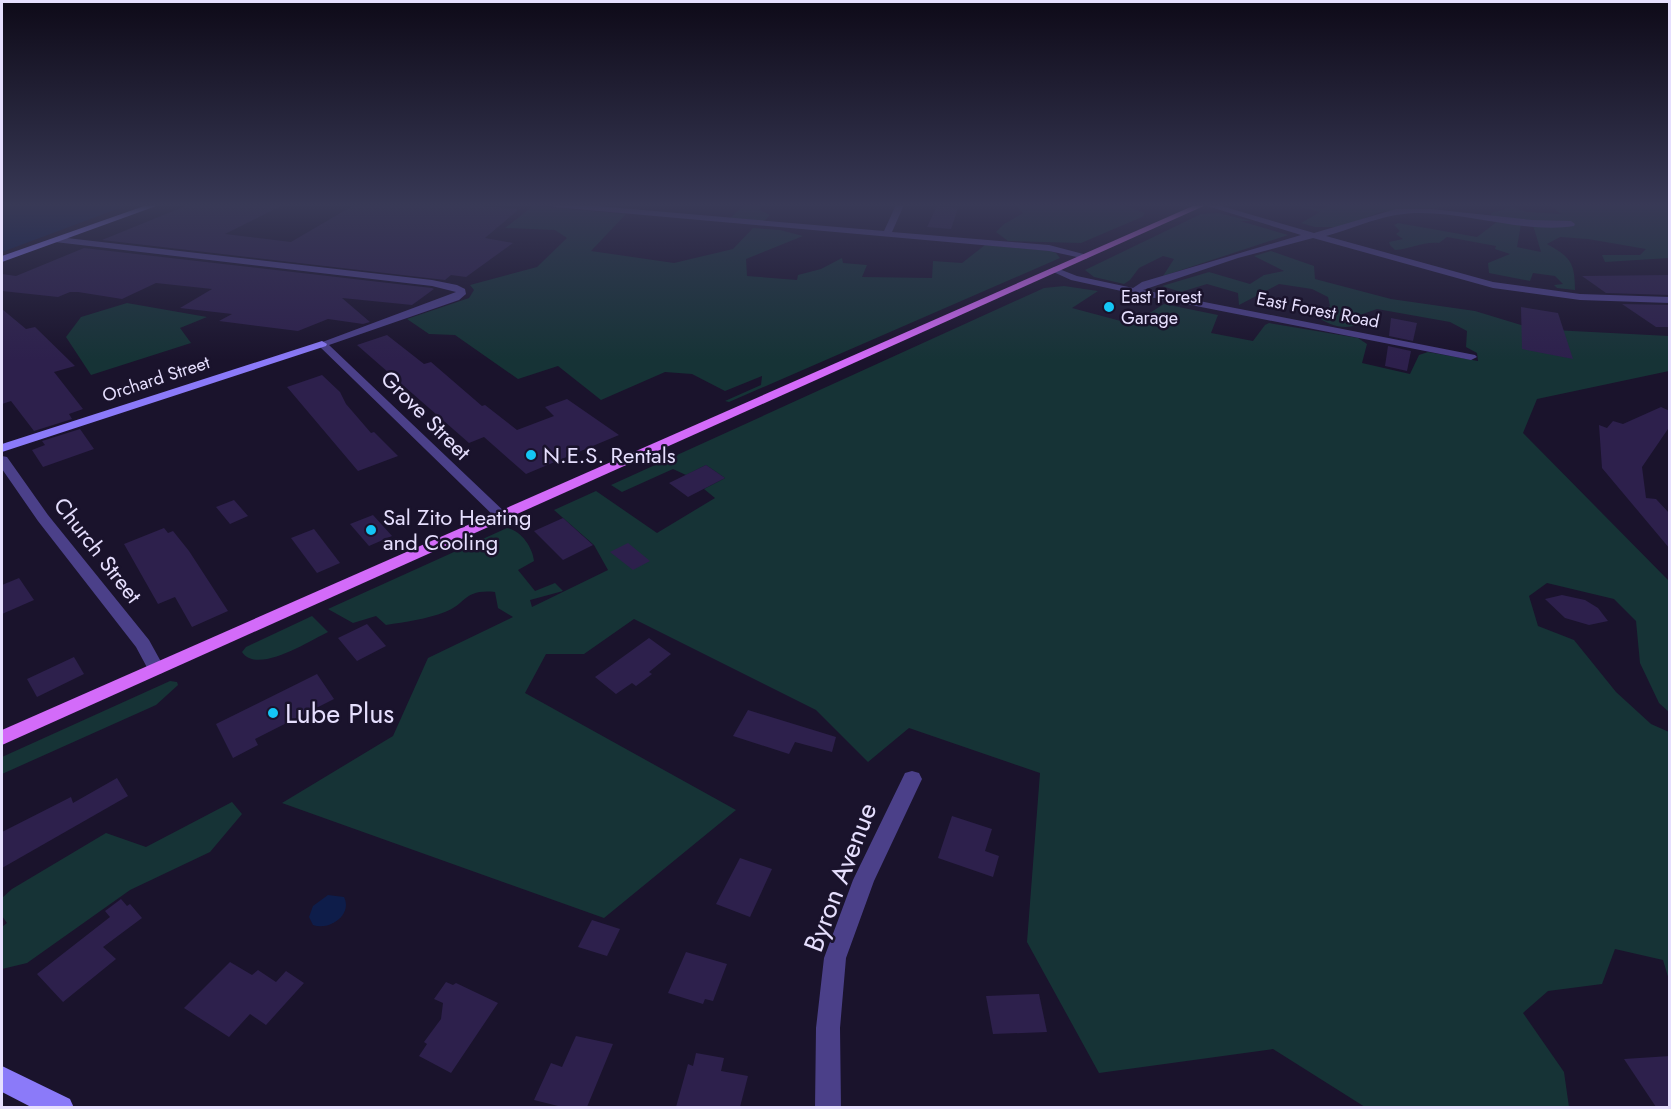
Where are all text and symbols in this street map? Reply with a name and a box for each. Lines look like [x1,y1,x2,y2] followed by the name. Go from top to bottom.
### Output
[1121,284,1202,331] place label: East Forest Garage
[1254,285,1382,335] street label: East Forest Road
[1102,300,1116,314] marker: East Forest Garage
[99,349,214,409] street label: Orchard Street
[374,363,479,468] street label: Grove Street
[543,439,676,471] place label: N.E.S. Rentals
[524,448,538,462] marker: N.E.S. Rentals
[46,490,150,610] street label: Church Street
[383,501,532,558] place label: Sal Zito Heating and Cooling
[364,523,378,537] marker: Sal Zito Heating and Cooling
[285,694,394,733] place label: Lube Plus
[266,706,280,720] marker: Lube Plus
[794,797,886,957] street label: Byron Avenue

